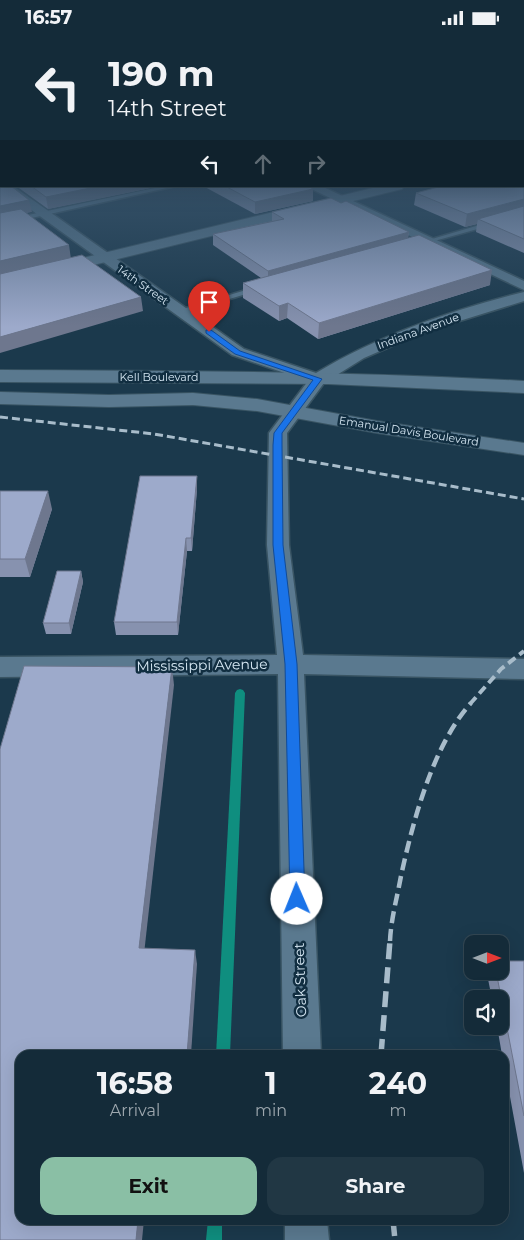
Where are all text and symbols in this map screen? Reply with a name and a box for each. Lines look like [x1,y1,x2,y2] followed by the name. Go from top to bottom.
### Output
[25,6,72,29] text: 16:57
[108,52,214,95] text: 190 m
[25,55,90,120] icon: left
[108,95,227,122] text: 14th Street
[196,150,224,178] icon: left
[249,150,277,178] icon: ahead
[302,150,330,178] icon: right
[115,262,172,308] street label: 14th Street
[188,281,230,332] pin
[195,288,223,316] icon: arrive
[375,310,461,352] street label: Indiana Avenue
[119,370,199,384] street label: Kell Boulevard
[338,413,480,449] street label: Emanual Davis Boulevard
[136,655,268,675] street label: Mississippi Avenue
[270,872,322,924] position arrow
[464,935,509,980] north arrow
[464,935,509,1035] map controls
[290,942,310,1017] street label: Oak Street
[464,990,509,1035] button: sound
[97,1065,173,1102] text: 16:58
[265,1065,277,1102] text: 1
[369,1065,427,1102] text: 240
[110,1101,160,1120] text: Arrival
[255,1101,287,1120] text: min
[390,1101,407,1120] text: m
[40,1157,257,1215] button: Exit
[267,1157,484,1215] button: Share

